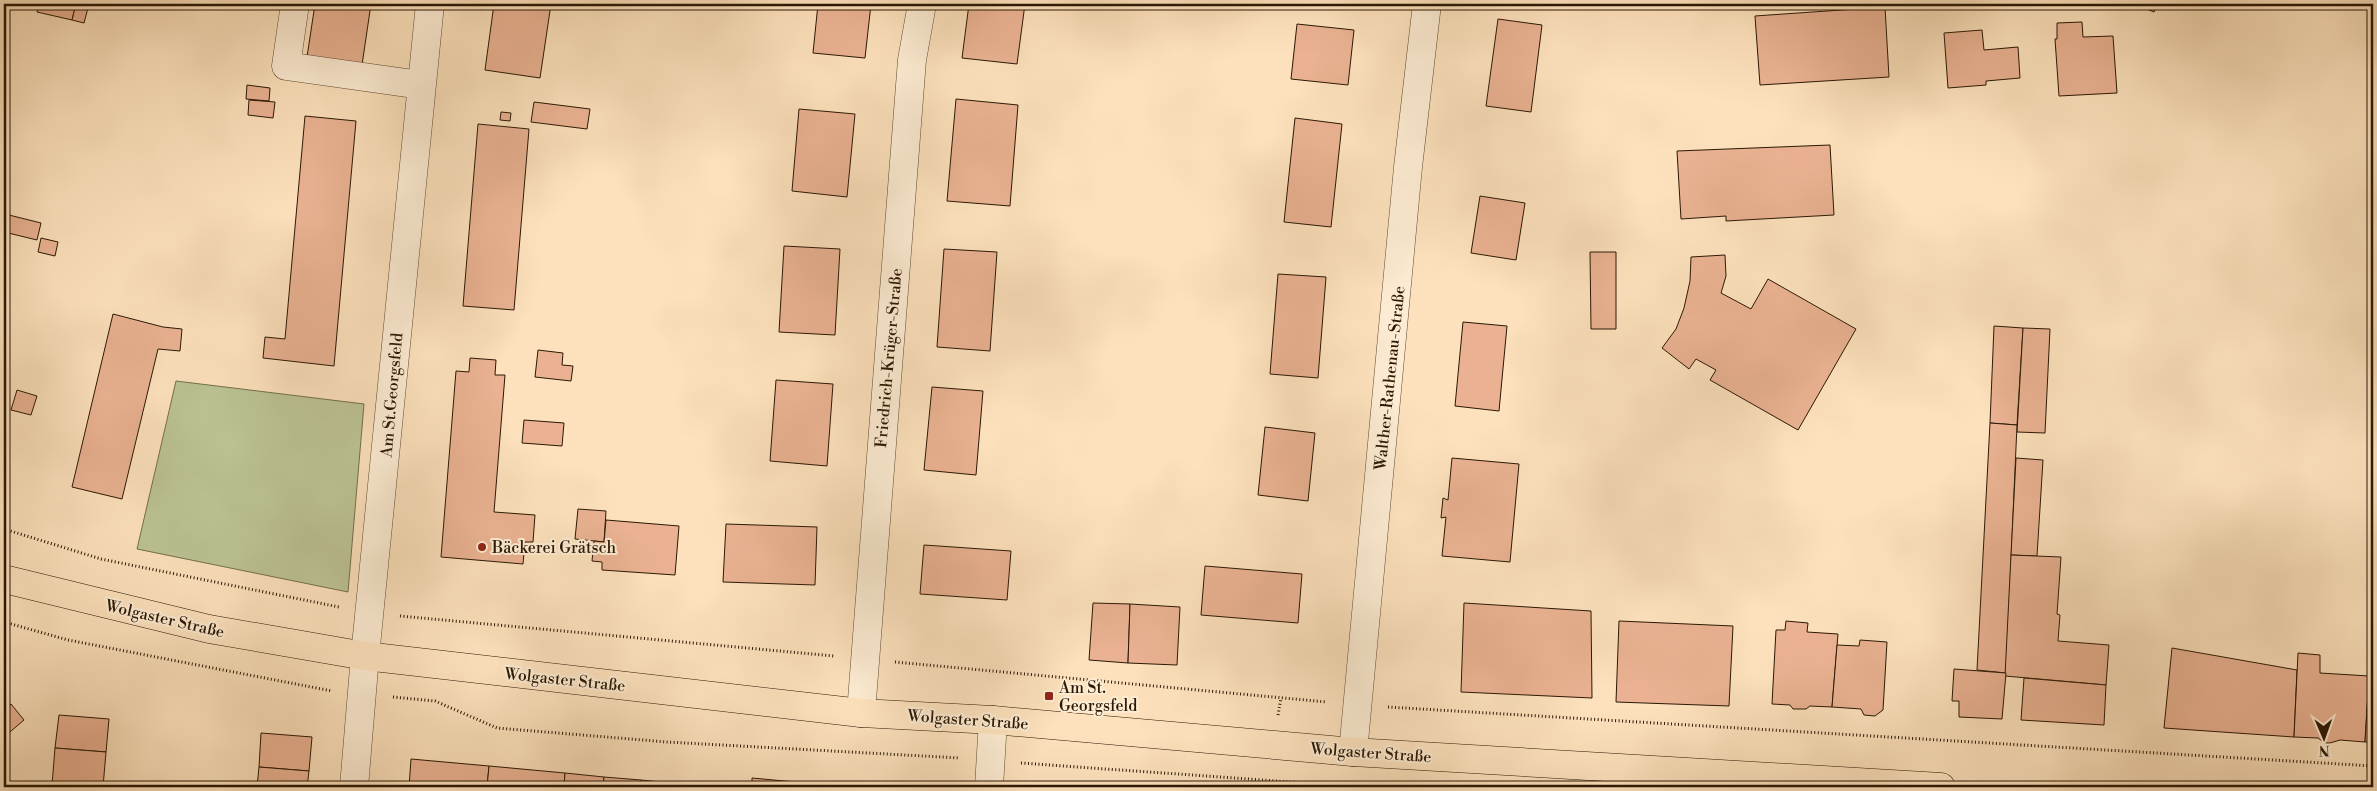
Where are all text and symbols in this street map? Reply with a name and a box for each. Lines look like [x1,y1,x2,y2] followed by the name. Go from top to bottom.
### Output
[871,267,907,449] street label: Friedrich-Krüger-Straße
[1370,285,1410,472] street label: Walther-Rathenau-Straße
[376,332,407,459] street label: Am St.Georgsfeld
[491,538,617,558] place label: Bäckerei Grätsch
[476,541,488,553] marker: Bäckerei Grätsch
[102,595,226,642] street label: Wolgaster Straße
[503,664,626,696] street label: Wolgaster Straße
[1058,678,1137,716] place label: Am St. Georgsfeld
[1043,690,1055,702] marker: Am St. Georgsfeld
[906,706,1029,734] street label: Wolgaster Straße
[2300,714,2350,764] north arrow
[1309,739,1432,767] street label: Wolgaster Straße
[2319,741,2330,759] text: N

